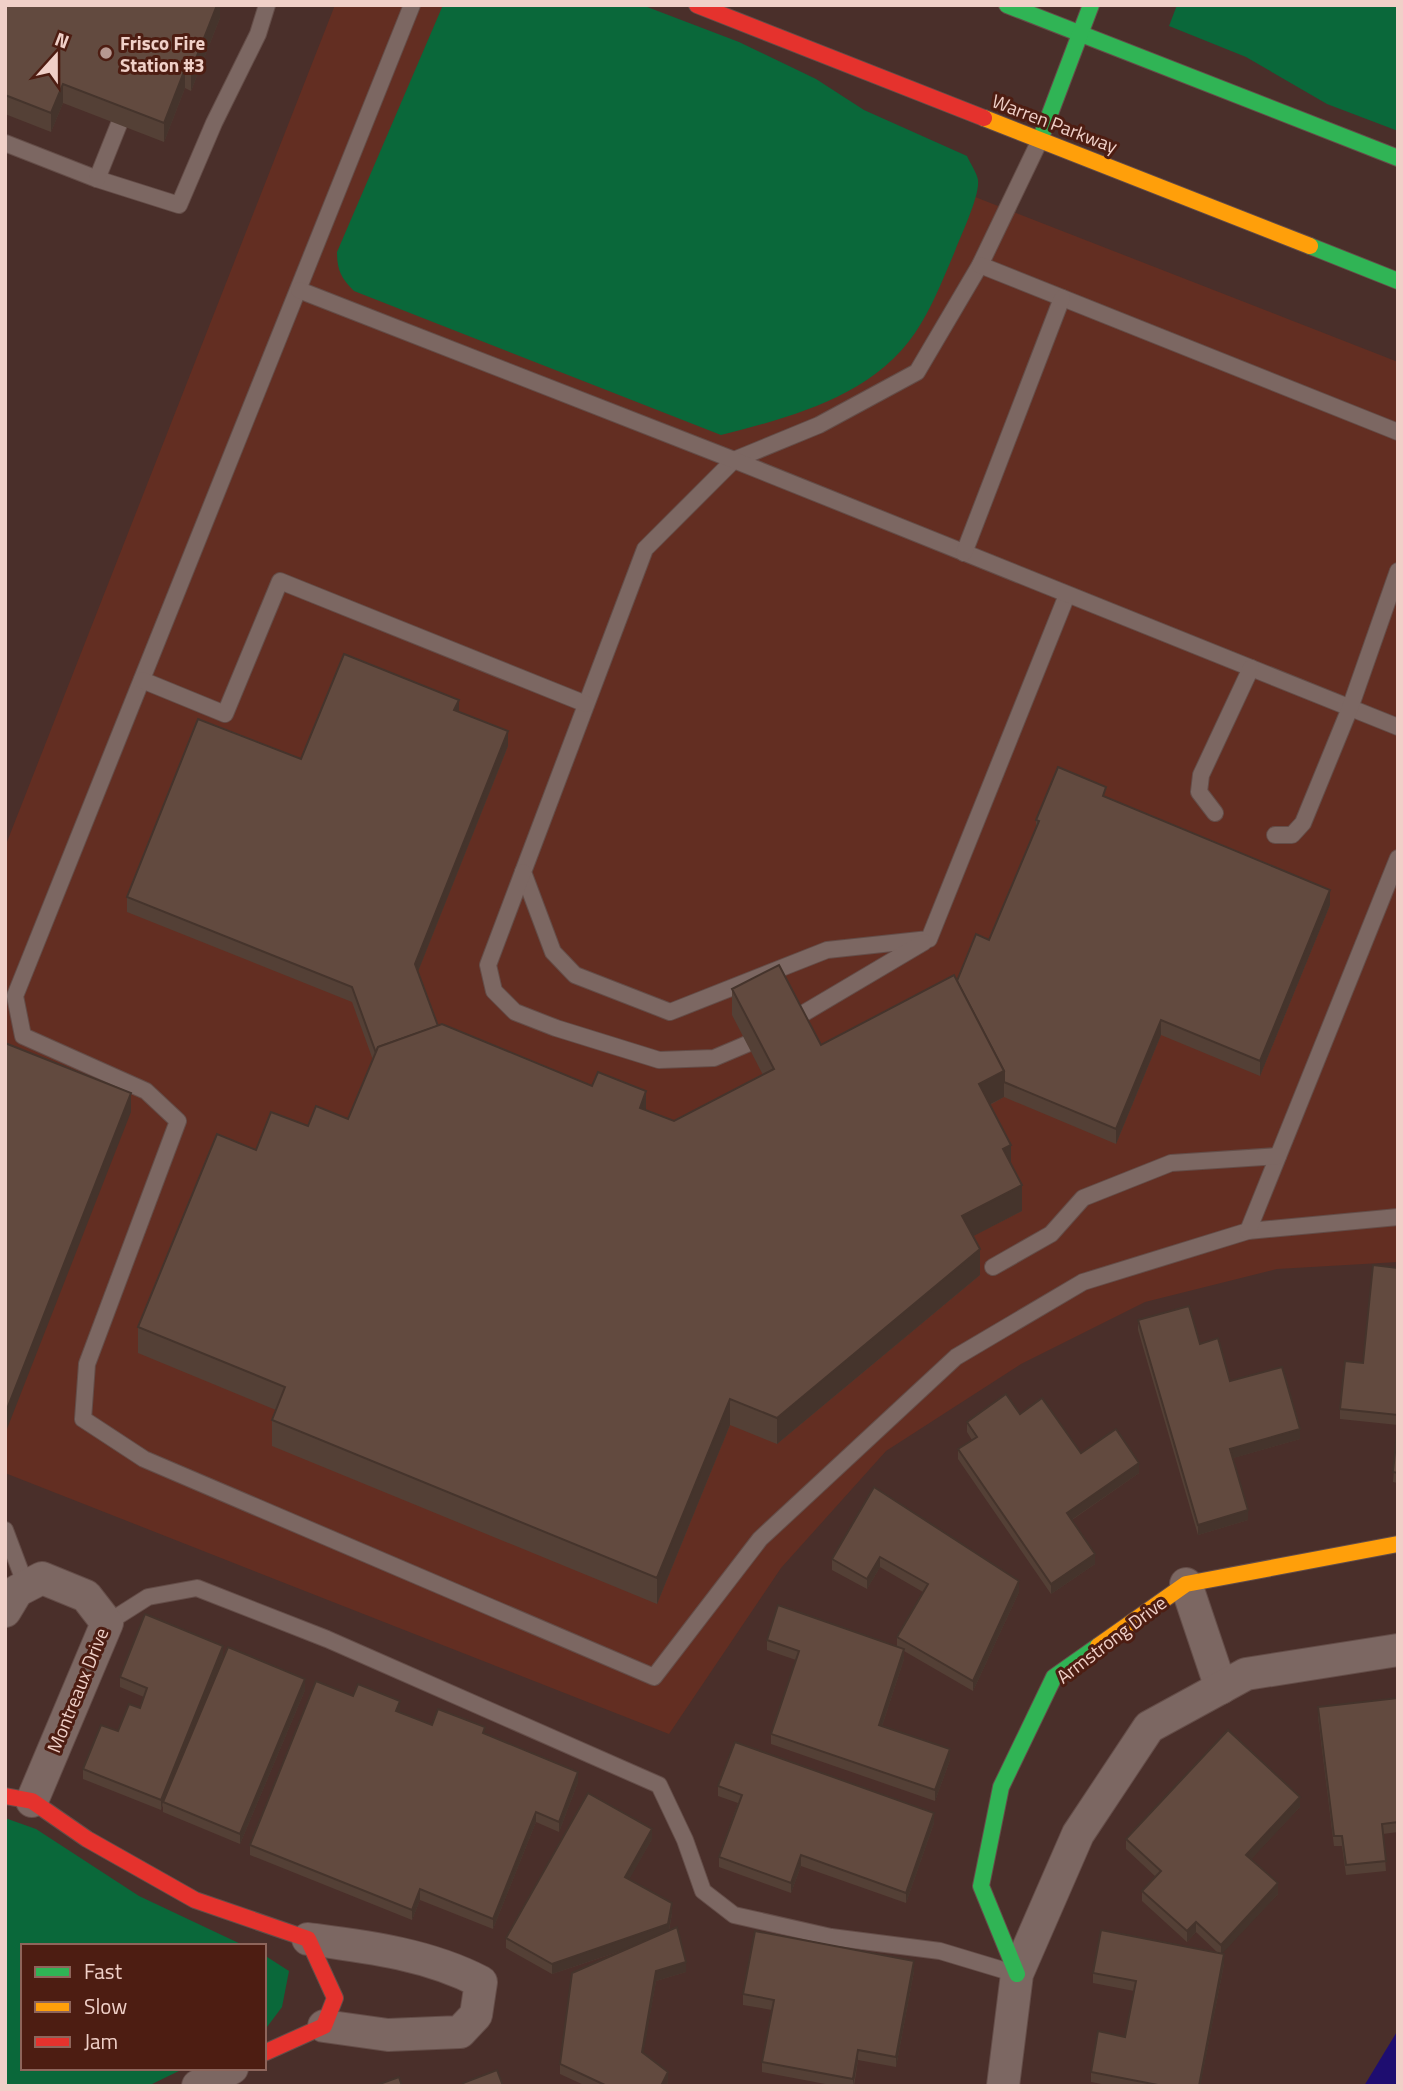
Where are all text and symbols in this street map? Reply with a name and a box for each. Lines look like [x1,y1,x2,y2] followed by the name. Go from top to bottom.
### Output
[21,21,91,91] north arrow
[51,24,74,56] text: N
[120,28,205,79] place label: Frisco Fire Station #3
[98,45,114,61] marker: Frisco Fire Station #3
[988,86,1122,160] street label: Warren Parkway
[1050,1588,1172,1690] street label: Armstrong Drive
[39,1623,115,1757] street label: Montreaux Drive
[21,1944,266,2070] legend
[84,1955,123,1987] text: Fast
[84,1990,127,2022] text: Slow
[84,2025,118,2057] text: Jam

